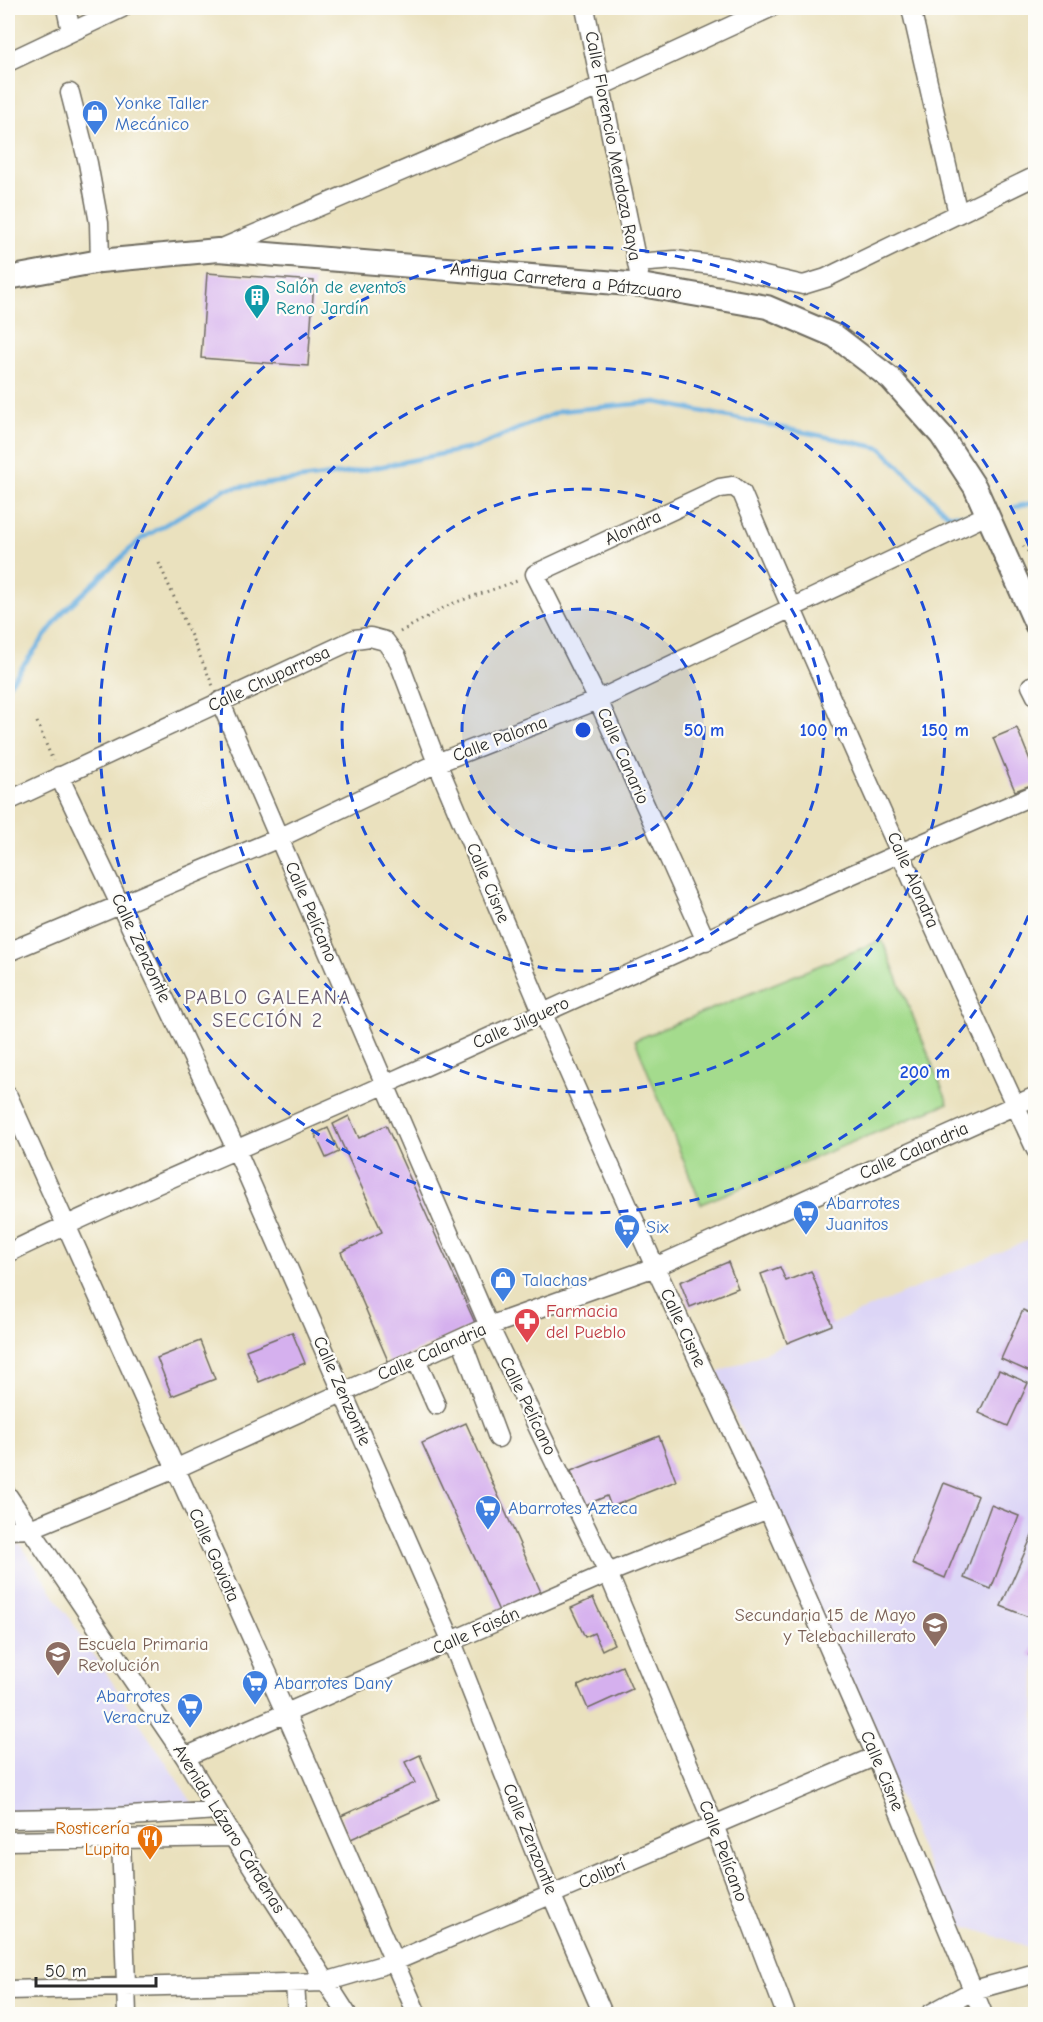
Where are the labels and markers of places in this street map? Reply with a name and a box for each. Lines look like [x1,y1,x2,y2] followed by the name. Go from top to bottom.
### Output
[115,93,209,135] place label: Yonke Taller Mecánico
[80,98,110,136] shop icon: Yonke Taller Mecánico
[276,277,406,319] place label: Salón de eventos Reno Jardín
[242,282,272,320] building icon: Salón de eventos Reno Jardín
[573,720,593,740] centre of rings
[826,1193,900,1235] place label: Abarrotes Juanitos
[791,1198,821,1236] supermarket icon: Abarrotes Juanitos
[612,1212,642,1250] supermarket icon: Six
[646,1217,669,1238] place label: Six
[488,1265,518,1303] shop icon: Talachas
[522,1270,587,1291] place label: Talachas
[546,1301,626,1343] place label: Farmacia del Pueblo
[512,1306,542,1344] pharmacy icon: Farmacia del Pueblo
[473,1493,503,1531] supermarket icon: Abarrotes Azteca
[508,1498,638,1519] place label: Abarrotes Azteca
[735,1605,916,1647] place label: Secundaria 15 de Mayo y Telebachillerato
[920,1610,950,1648] school or university icon: Secundaria 15 de Mayo y Telebachillerato
[78,1634,208,1676] place label: Escuela Primaria Revolución
[43,1639,73,1677] school or university icon: Escuela Primaria Revolución
[240,1668,270,1706] supermarket icon: Abarrotes Dany
[274,1673,393,1694] place label: Abarrotes Dany
[96,1686,170,1728] place label: Abarrotes Veracruz
[175,1691,205,1729] supermarket icon: Abarrotes Veracruz
[55,1818,130,1860] place label: Rosticería Lupita
[135,1823,165,1861] restaurant icon: Rosticería Lupita

